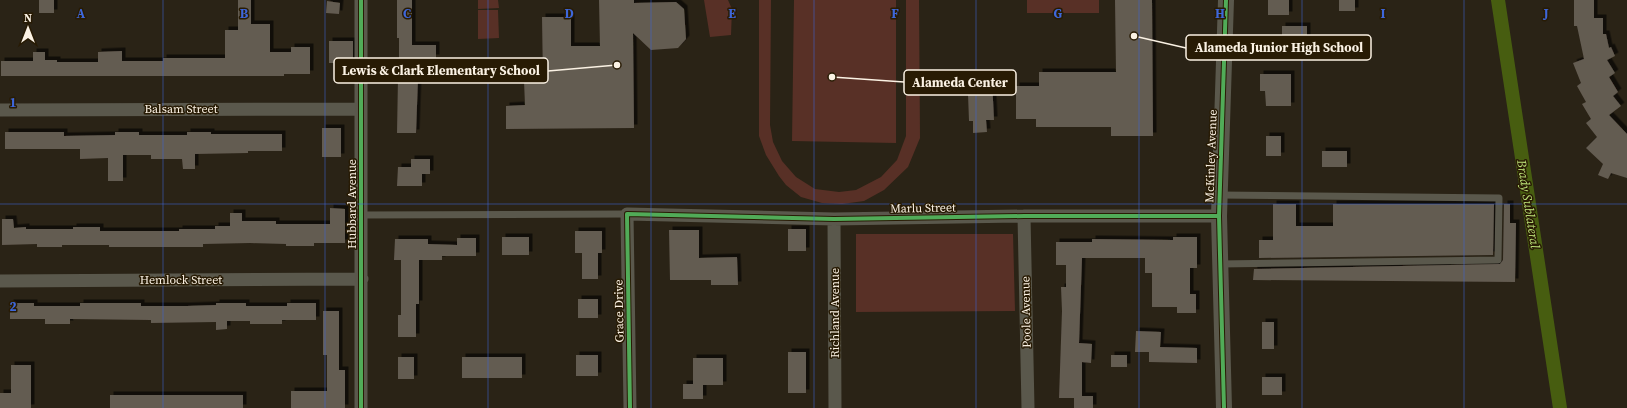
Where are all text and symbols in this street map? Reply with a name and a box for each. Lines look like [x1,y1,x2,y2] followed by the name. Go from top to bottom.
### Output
[77,5,86,22] text: A
[240,5,249,22] text: B
[403,5,411,22] text: C
[564,5,574,22] text: D
[728,5,736,22] text: E
[891,5,899,22] text: F
[1054,5,1063,22] text: G
[1215,5,1225,22] text: H
[1380,5,1386,22] text: I
[1542,5,1549,22] text: J
[8,8,48,48] north arrow
[24,11,32,26] text: N
[1186,35,1371,60] callout: Alameda Junior High School
[1195,39,1363,56] text: Alameda Junior High School
[334,58,548,83] callout: Lewis & Clark Elementary School
[342,62,540,79] text: Lewis & Clark Elementary School
[904,70,1016,95] callout: Alameda Center
[912,74,1009,91] text: Alameda Center
[9,94,17,111] text: 1
[144,101,218,117] street label: Balsam Street
[1201,109,1221,203] street label: McKinley Avenue
[1513,157,1544,250] water label: Brady Sublateral
[344,159,360,249] street label: Hubbard Avenue
[890,199,956,217] street label: Marlu Street
[827,268,843,358] street label: Richland Avenue
[140,272,222,288] street label: Hemlock Street
[1017,276,1035,348] street label: Poole Avenue
[610,279,628,343] street label: Grace Drive
[9,298,17,315] text: 2

